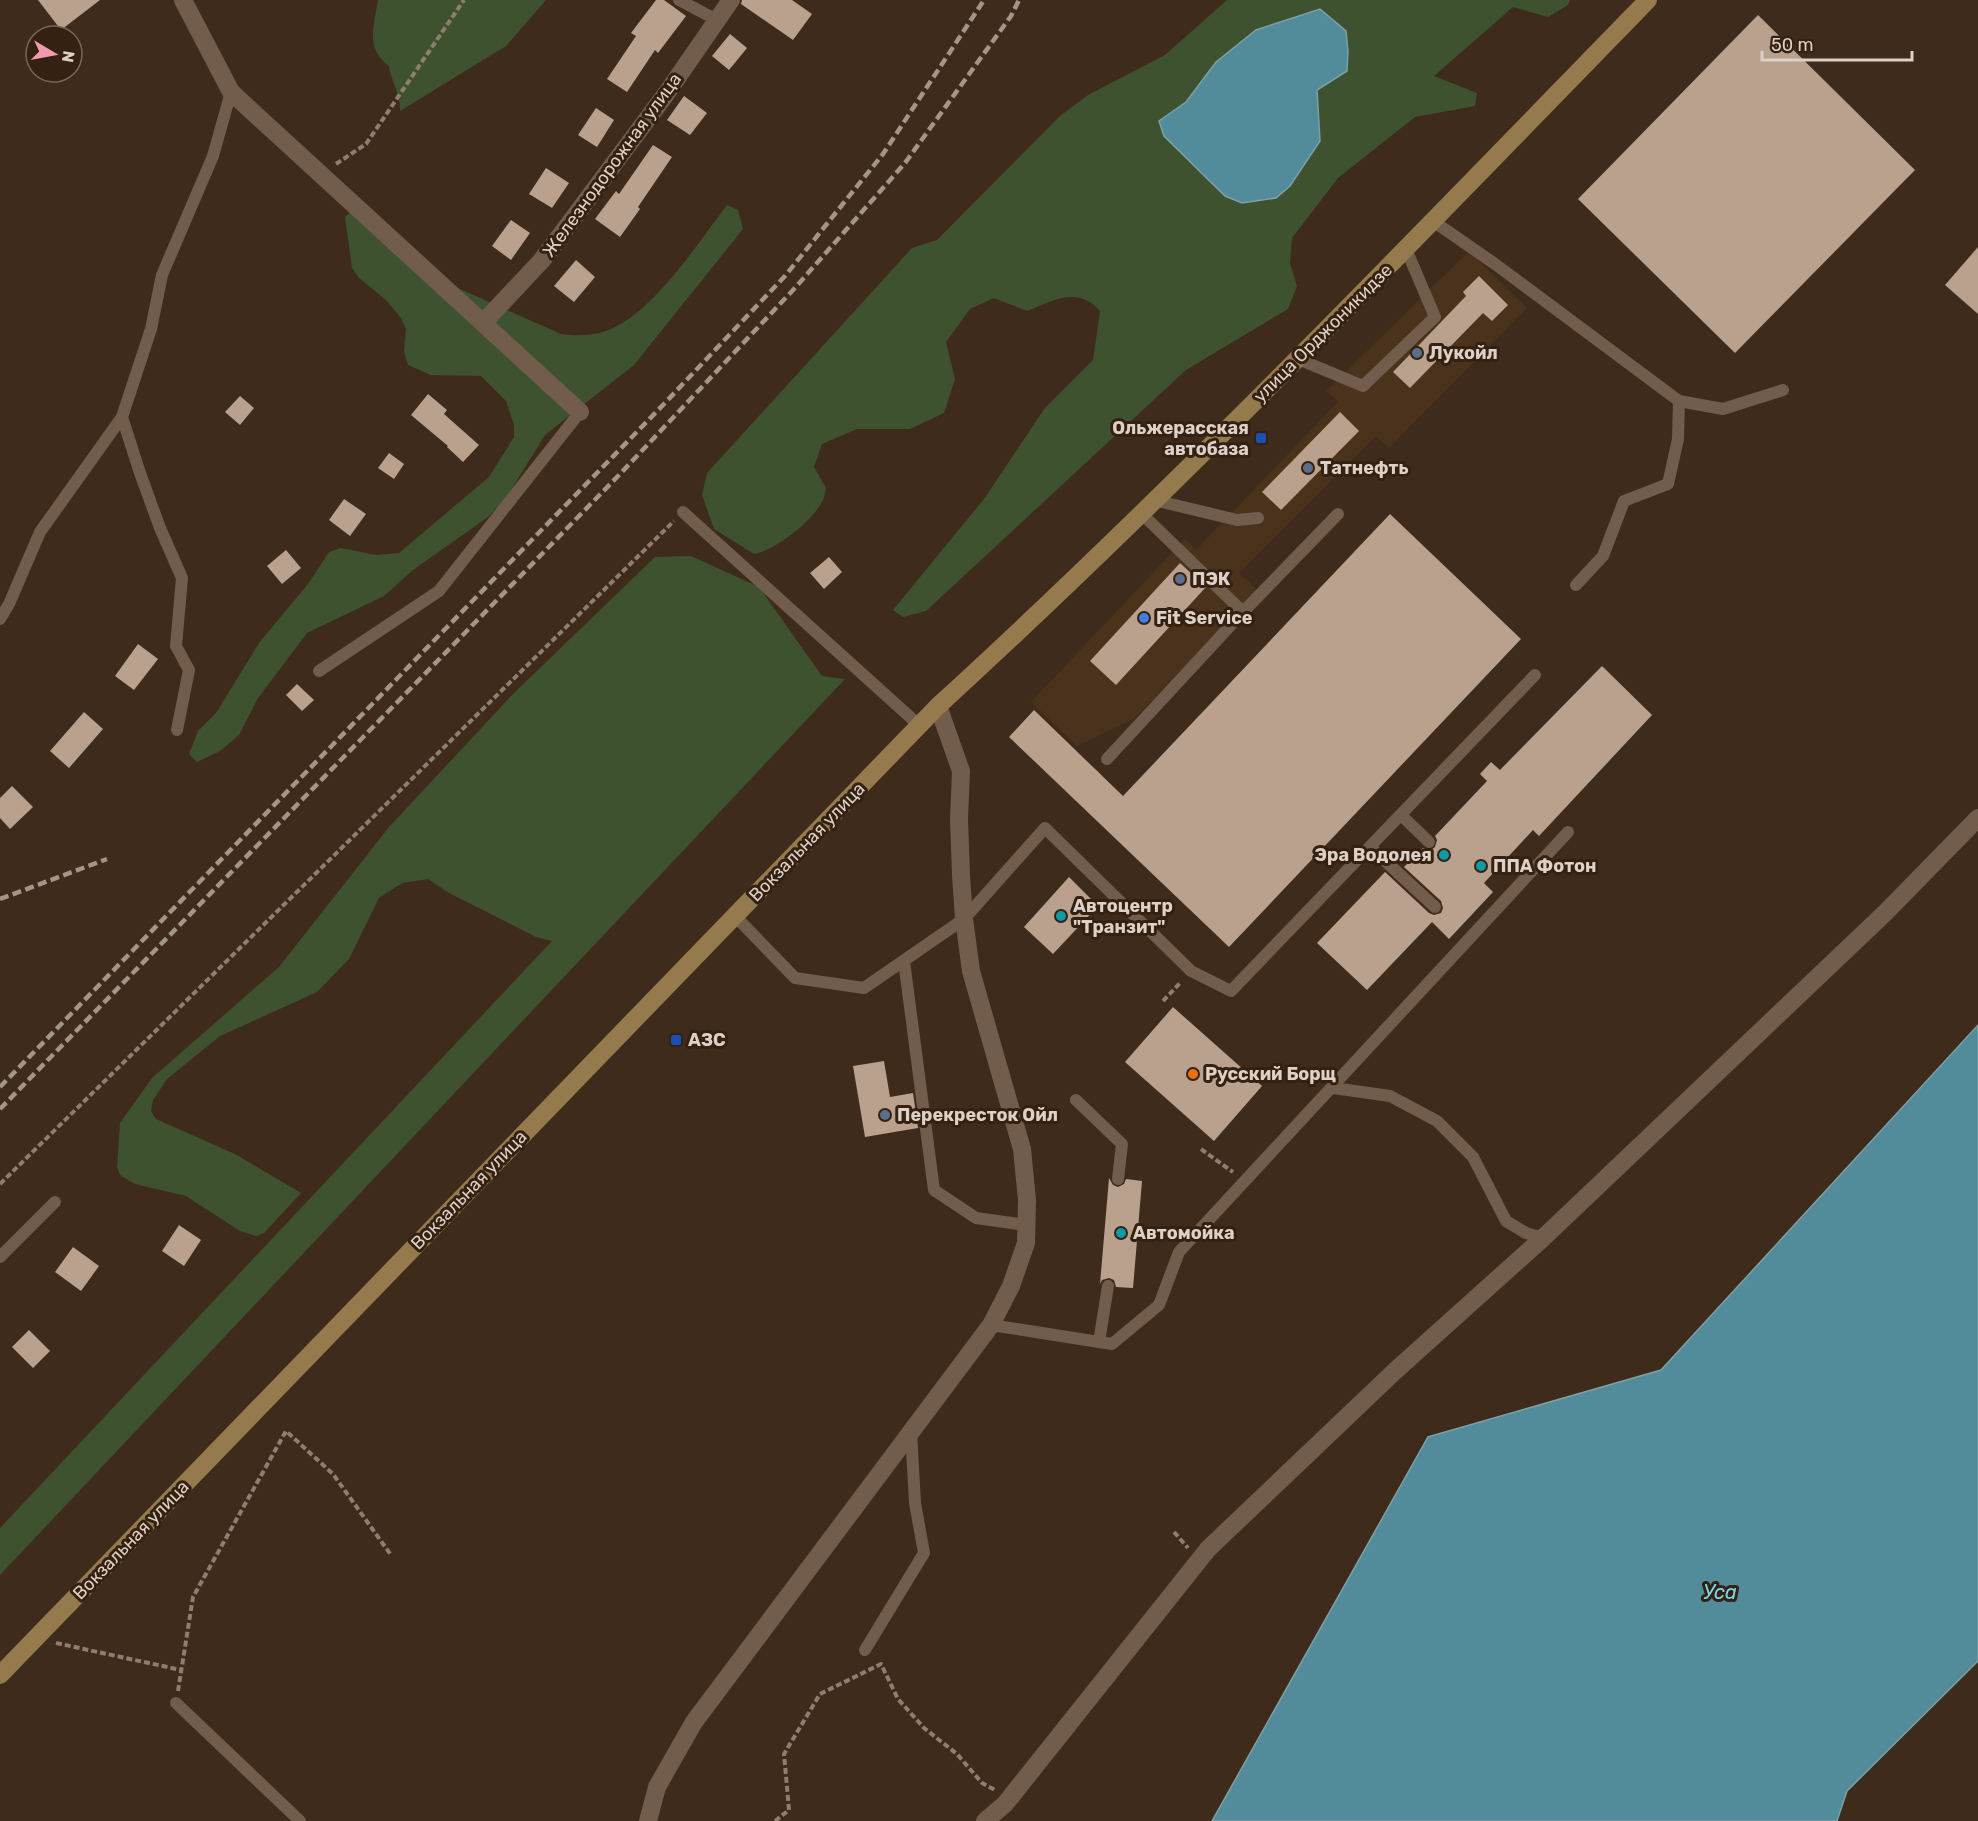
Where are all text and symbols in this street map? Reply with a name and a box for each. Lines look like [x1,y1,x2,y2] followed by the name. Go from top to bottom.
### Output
[24,24,84,84] north arrow
[1762,24,1912,62] scale bar
[1771,34,1814,56] text: 50 m
[58,49,79,64] text: N
[538,69,686,261] street label: Железнодорожная улица
[1249,259,1397,407] street label: улица Орджоникидзе
[1429,342,1498,364] place label: Лукойл
[1410,346,1424,360] marker: Лукойл
[1112,417,1249,460] place label: Ольжерасская автобаза
[1254,431,1268,445] marker: Ольжерасская автобаза
[1320,457,1408,479] place label: Татнефть
[1301,461,1315,475] marker: Татнефть
[1192,568,1231,590] place label: ПЭК
[1173,572,1187,586] marker: ПЭК
[1156,607,1253,629] place label: Fit Service
[1137,611,1151,625] marker: Fit Service
[744,778,870,906] street label: Вокзальная улица
[1315,844,1432,866] place label: Эра Водолея
[1437,848,1451,862] marker: Эра Водолея
[1493,855,1597,877] place label: ППА Фотон
[1474,859,1488,873] marker: ППА Фотон
[1073,895,1173,938] place label: Автоцентр "Транзит"
[1054,909,1068,923] marker: Автоцентр "Транзит"
[688,1029,726,1051] place label: АЗС
[669,1033,683,1047] marker: АЗС
[1205,1063,1337,1085] place label: Русский Борщ
[1186,1067,1200,1081] marker: Русский Борщ
[897,1104,1058,1126] place label: Перекресток Ойл
[878,1108,892,1122] marker: Перекресток Ойл
[406,1126,532,1254] street label: Вокзальная улица
[1133,1222,1235,1244] place label: Автомойка
[1114,1226,1128,1240] marker: Автомойка
[68,1476,194,1604] street label: Вокзальная улица
[1703,1580,1737,1604] water label: Уса

